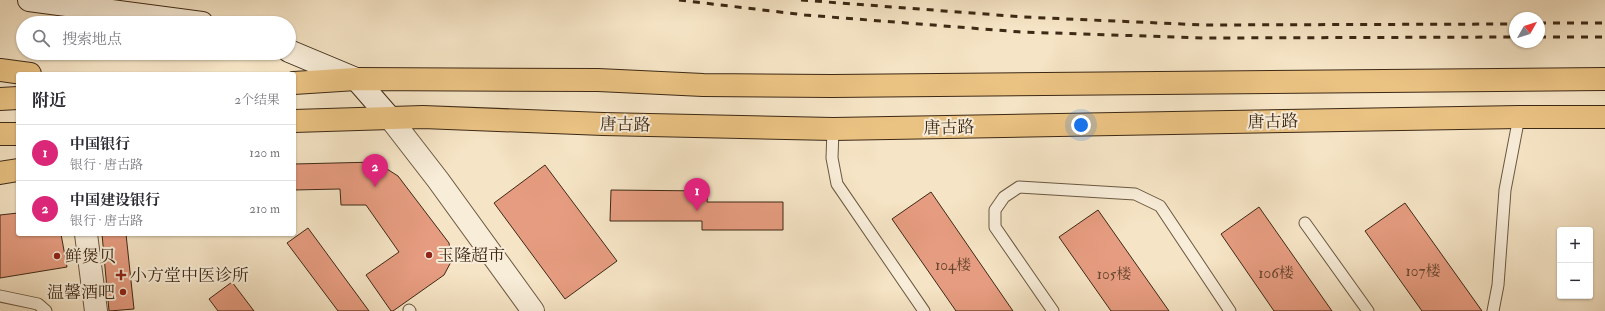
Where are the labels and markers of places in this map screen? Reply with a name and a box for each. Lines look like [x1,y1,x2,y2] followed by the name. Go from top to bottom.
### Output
[362,154,388,187] pin: 2
[684,178,710,211] pin: 1
[437,245,505,266] place label: 玉隆超市
[65,246,116,267] place label: 鲜煲贝
[424,250,434,260] marker: 玉隆超市
[52,251,62,261] marker: 鲜煲贝
[130,265,249,286] place label: 小方堂中医诊所
[115,269,127,281] marker: 小方堂中医诊所
[47,282,115,303] place label: 温馨酒吧
[118,287,128,297] marker: 温馨酒吧

